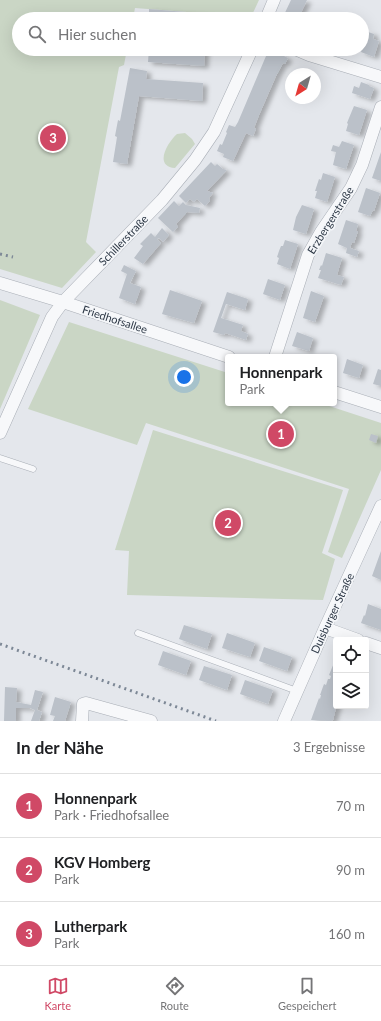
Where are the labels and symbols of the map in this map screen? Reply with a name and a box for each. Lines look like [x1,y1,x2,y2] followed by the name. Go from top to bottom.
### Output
[285,68,321,104] north arrow
[40,123,66,153] pin: 3
[304,184,356,256] street label: Erzbergerstraße
[96,212,150,268] street label: Schillerstraße
[81,302,149,336] street label: Friedhofsallee
[174,367,194,387] your location
[268,419,294,449] pin: 1
[215,508,241,538] pin: 2
[308,571,356,655] street label: Duisburger Straße

